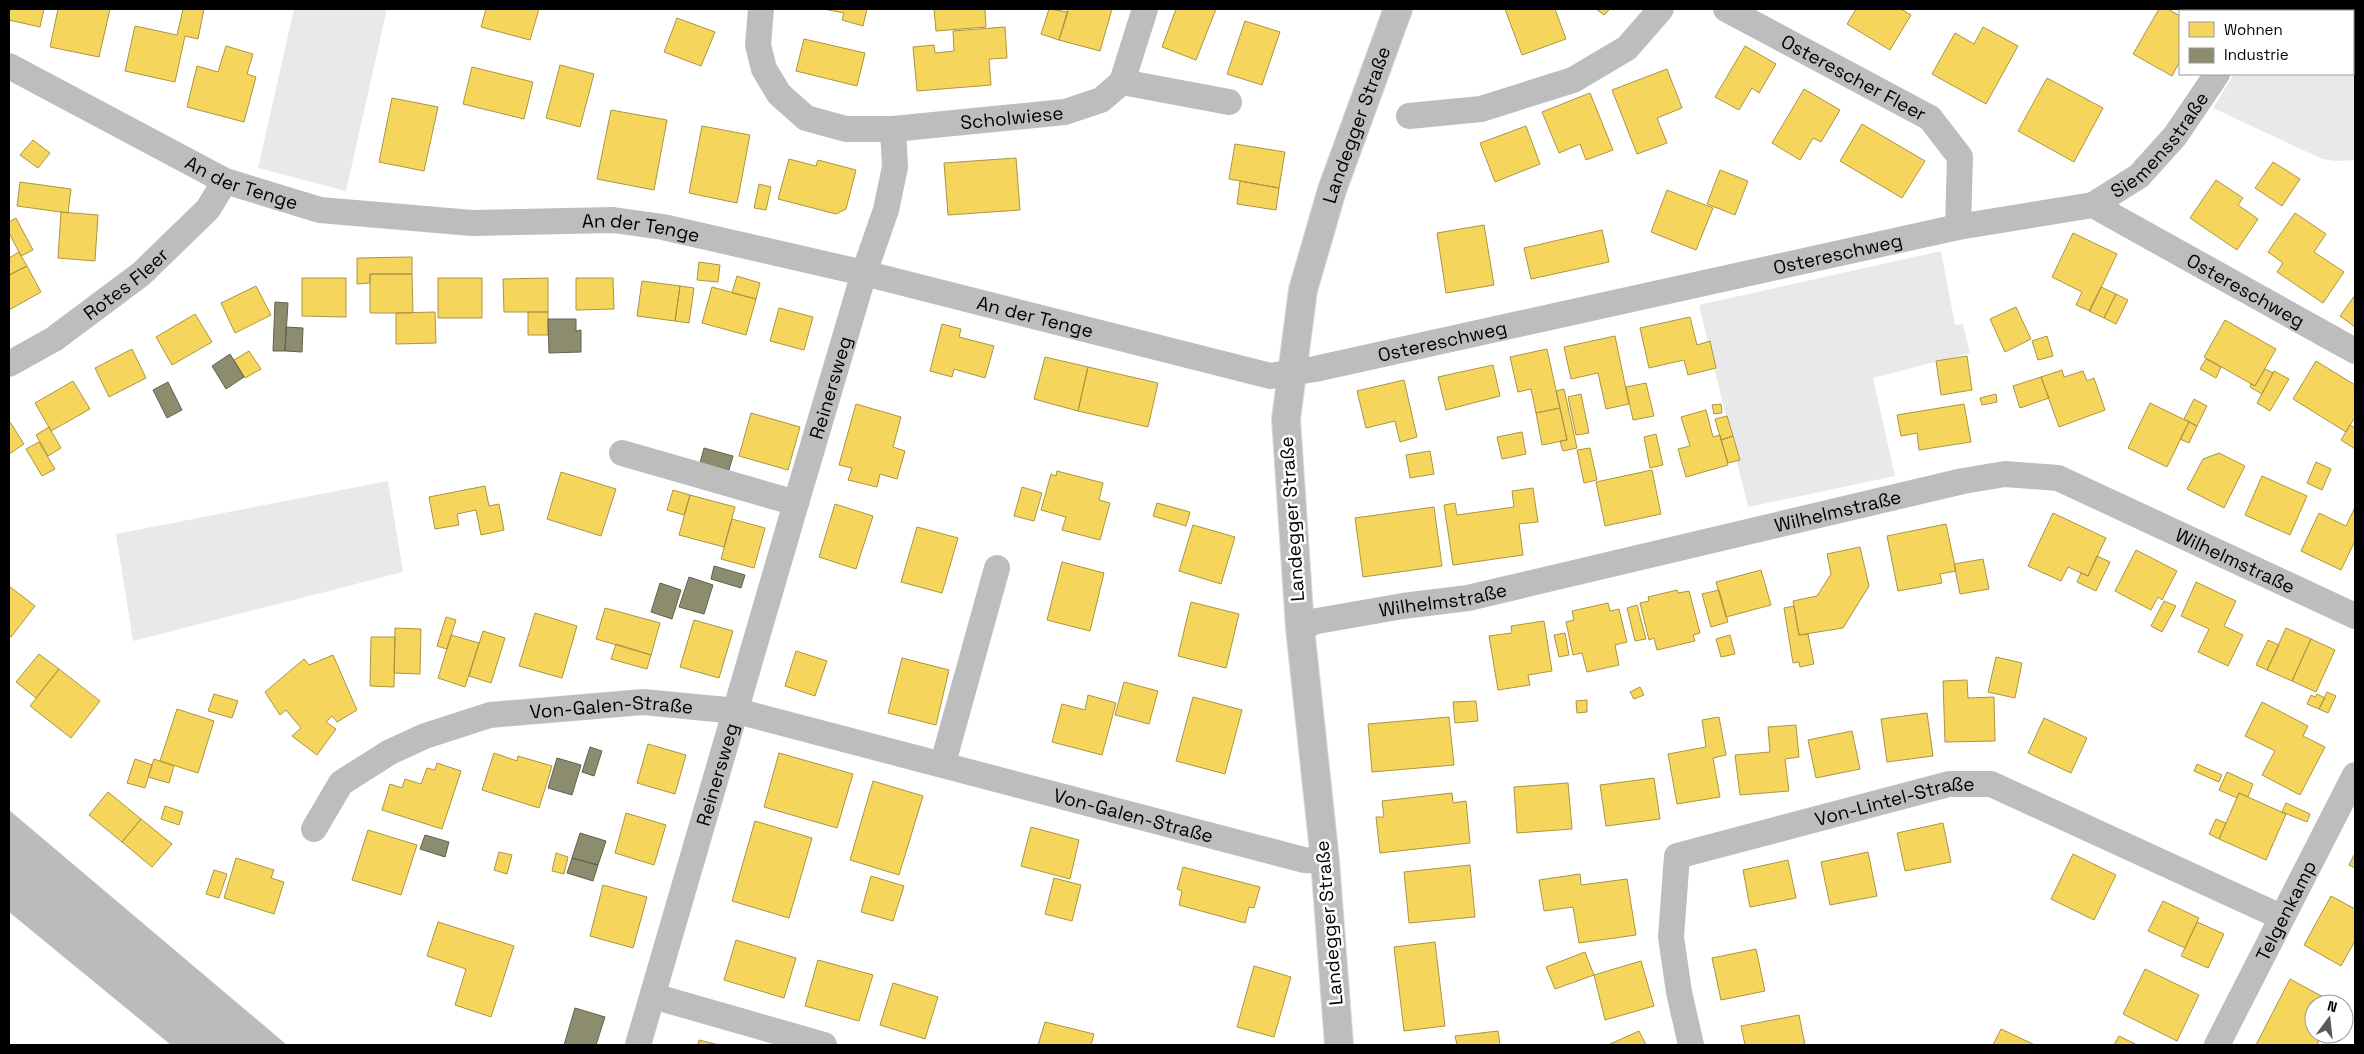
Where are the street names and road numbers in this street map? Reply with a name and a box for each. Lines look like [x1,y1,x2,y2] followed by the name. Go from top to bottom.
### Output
[1777,28,1931,126] street label: Osterescher Fleer
[1316,43,1396,206] street label: Landegger Straße
[2106,87,2214,203] street label: Siemensstraße
[959,100,1065,135] street label: Scholwiese
[181,150,301,215] street label: An der Tenge
[582,207,702,248] street label: An der Tenge
[1771,227,1905,280] street label: Ostereschweg
[78,242,174,326] street label: Rotes Fleer
[2182,247,2309,333] street label: Ostereschweg
[974,290,1096,343] street label: An der Tenge
[1375,314,1509,367] street label: Ostereschweg
[803,333,857,442] street label: Reinersweg
[1274,436,1310,602] street label: Landegger Straße
[1772,484,1903,538] street label: Wilhelmstraße
[2171,522,2299,599] street label: Wilhelmstraße
[1377,577,1509,623] street label: Wilhelmstraße
[529,689,694,724] street label: Von-Galen-Straße
[690,720,744,829] street label: Reinersweg
[1812,771,1974,832] street label: Von-Lintel-Straße
[1051,782,1216,848] street label: Von-Galen-Straße
[1309,839,1349,1007] street label: Landegger Straße
[2250,856,2322,965] street label: Telgenkamp

